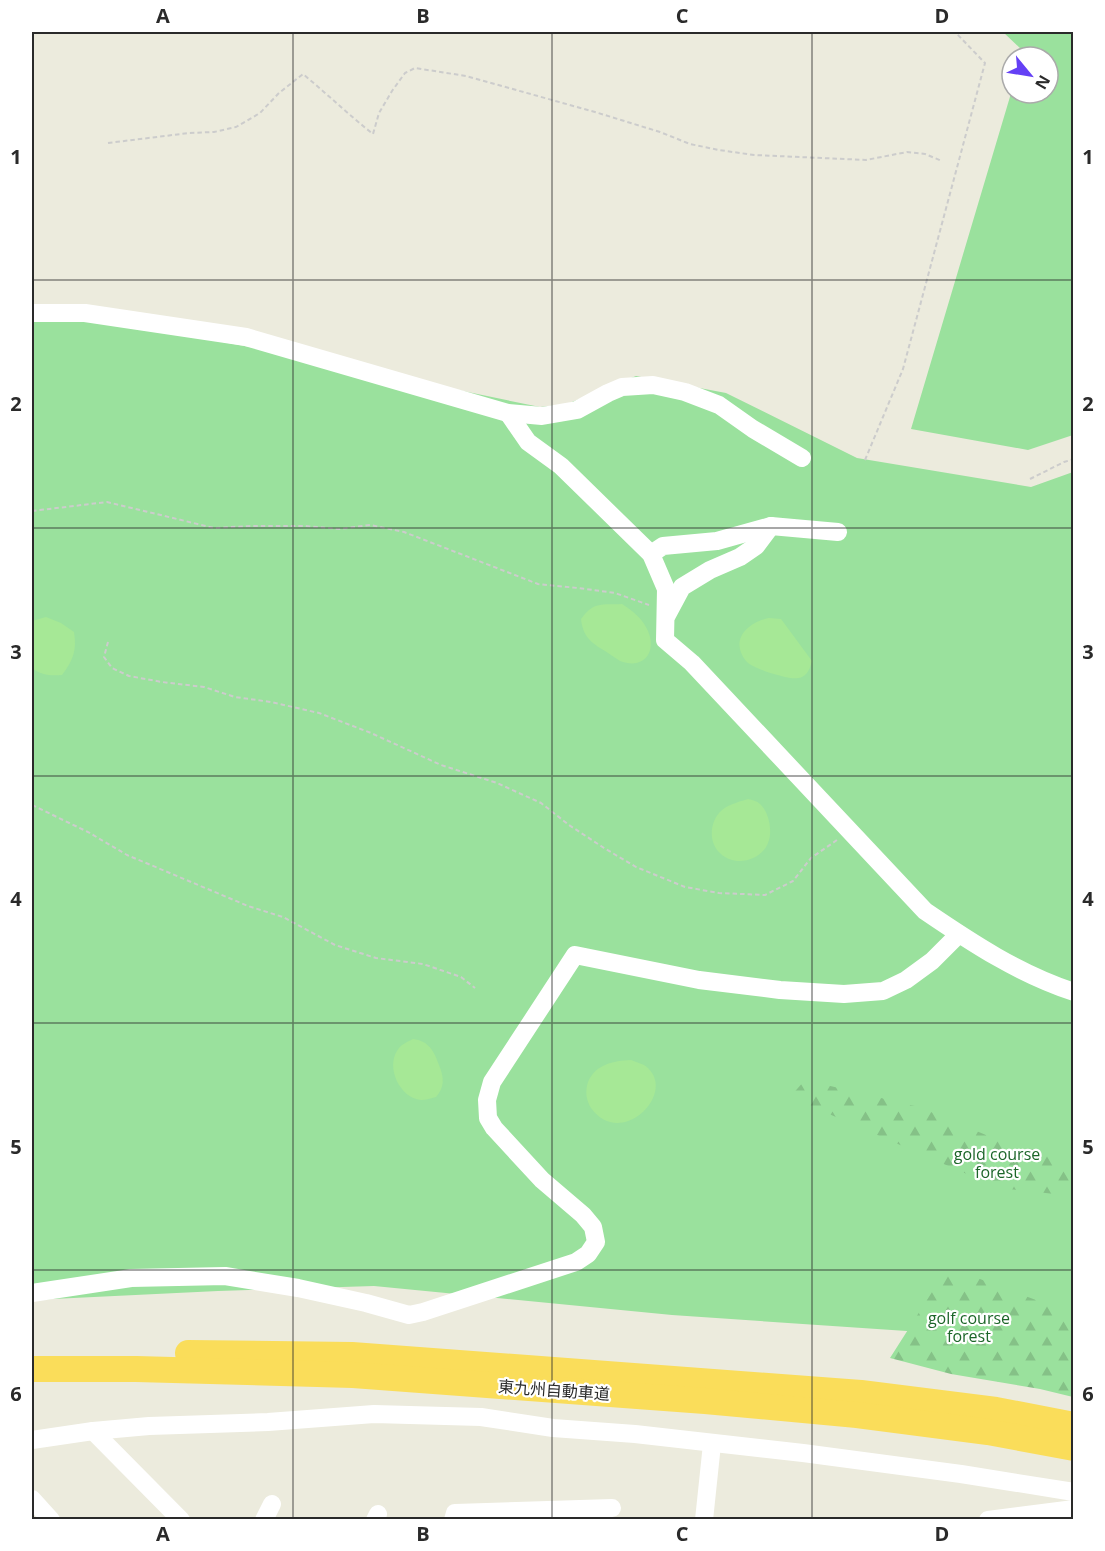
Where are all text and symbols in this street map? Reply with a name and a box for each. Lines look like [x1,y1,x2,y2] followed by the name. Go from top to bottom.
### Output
[156,2,170,29] text: A
[416,2,430,29] text: B
[676,2,689,29] text: C
[935,2,949,29] text: D
[1000,45,1060,105] north arrow
[1030,71,1056,94] text: N
[10,143,22,170] text: 1
[1082,143,1094,170] text: 1
[10,390,22,417] text: 2
[1082,390,1094,417] text: 2
[10,638,22,665] text: 3
[1082,638,1094,665] text: 3
[10,885,22,912] text: 4
[1082,885,1094,912] text: 4
[10,1133,22,1160] text: 5
[1082,1133,1094,1160] text: 5
[954,1143,1040,1183] park label: gold course forest
[928,1307,1010,1347] park label: golf course forest
[497,1375,611,1405] street label: 東九州自動車道
[10,1380,22,1407] text: 6
[1082,1380,1094,1407] text: 6
[156,1520,170,1547] text: A
[416,1520,430,1547] text: B
[676,1520,689,1547] text: C
[935,1520,949,1547] text: D

